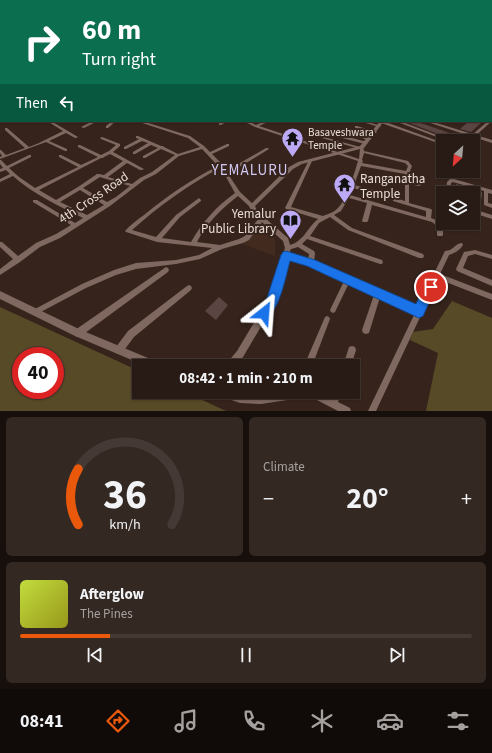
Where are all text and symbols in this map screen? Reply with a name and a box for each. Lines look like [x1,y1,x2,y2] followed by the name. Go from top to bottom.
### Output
[82,10,141,50] text: 60 m
[16,16,68,68] icon: right
[82,47,156,72] text: Turn right
[56,92,78,114] icon: left
[16,93,48,114] text: Then
[279,125,305,158] temple icon: Basaveshwara Temple
[308,125,374,153] place label: Basaveshwara Temple
[436,134,480,178] north arrow
[436,134,480,230] map controls
[211,160,288,181] district label: YEMALURU
[55,168,132,228] street label: 4th Cross Road
[360,170,425,203] place label: Ranganatha Temple
[332,172,358,205] temple icon: Ranganatha Temple
[436,186,480,230] button: layers
[201,205,276,238] place label: Yemalur Public Library
[278,207,304,240] library icon: Yemalur Public Library
[414,270,448,304] pin
[420,276,442,298] icon: arrive
[243,292,285,334] position arrow
[12,347,64,399] speed limit sign: 40
[179,368,313,389] text: 08:42 · 1 min · 210 m
[263,458,305,476] text: Climate
[103,464,146,524] text: 36
[346,477,389,520] text: 20°
[263,483,274,515] text: −
[461,483,472,515] text: +
[109,513,140,534] text: km/h
[80,584,144,605] text: Afterglow
[80,605,133,623] text: The Pines
[84,644,106,666] icon: previous
[235,644,257,666] icon: pause
[386,644,408,666] icon: next
[104,707,132,735] icon: directions
[172,707,200,735] icon: music
[240,707,268,735] icon: phone
[308,707,336,735] icon: climate
[376,707,404,735] icon: car
[444,707,472,735] icon: filters
[20,709,63,734] text: 08:41

